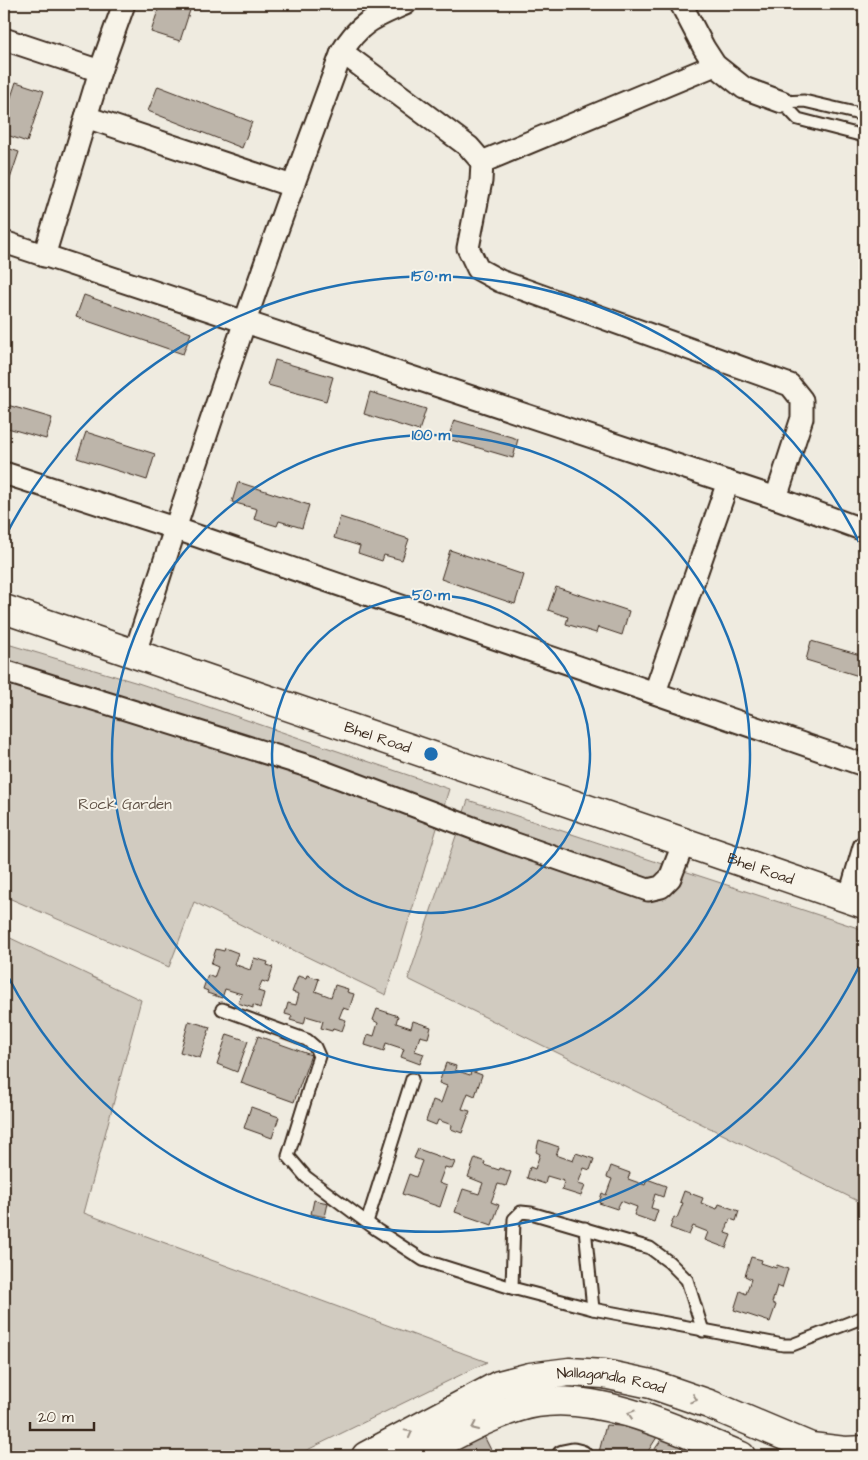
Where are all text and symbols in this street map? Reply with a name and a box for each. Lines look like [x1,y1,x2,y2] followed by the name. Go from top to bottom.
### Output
[411,266,451,287] text: 150 m
[412,425,451,446] text: 100 m
[412,585,450,606] text: 50 m
[341,716,414,759] street label: Bhel Road
[422,745,440,763] centre of rings
[78,794,172,815] park label: Rock Garden
[724,848,797,890] street label: Bhel Road
[555,1362,669,1399] street label: Nallagandla Road
[690,1393,698,1403] one-way arrow
[30,1400,94,1432] scale bar
[38,1407,74,1428] text: 20 m
[627,1409,635,1419] one-way arrow
[471,1420,480,1430] one-way arrow
[403,1429,412,1439] one-way arrow

